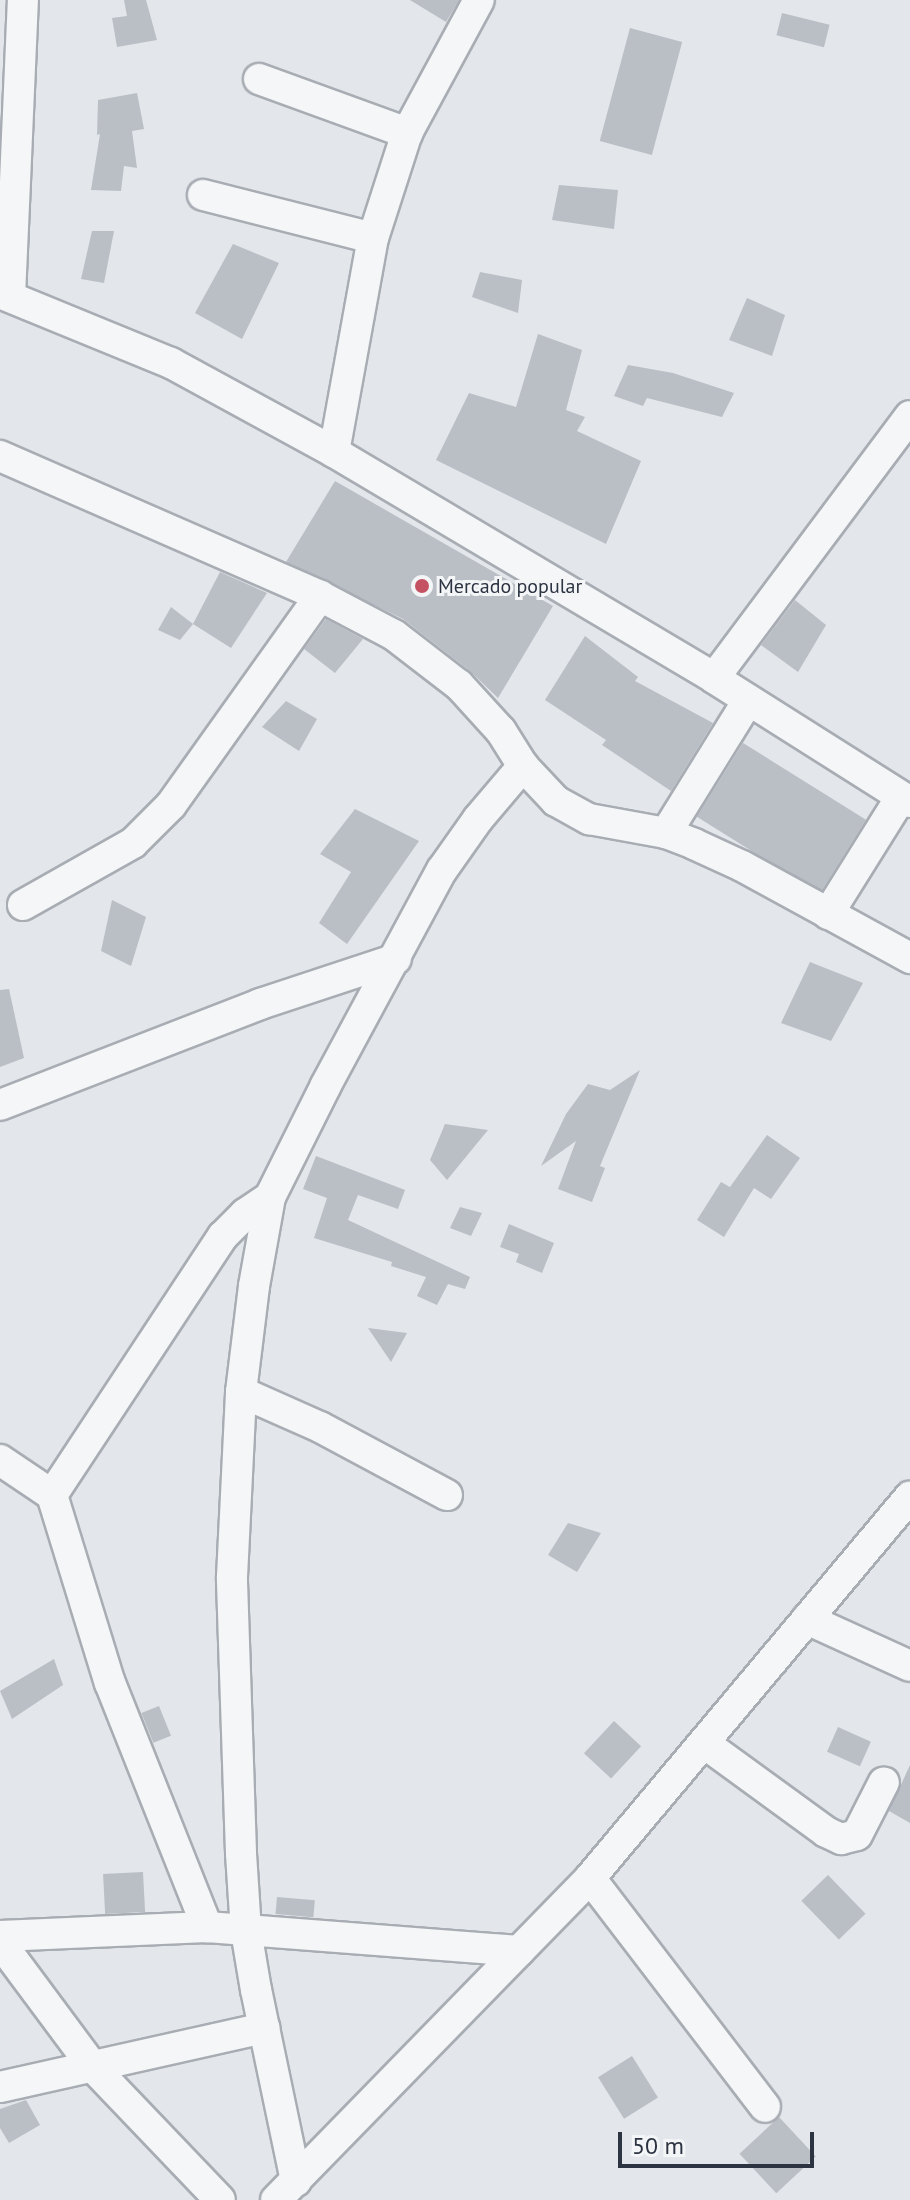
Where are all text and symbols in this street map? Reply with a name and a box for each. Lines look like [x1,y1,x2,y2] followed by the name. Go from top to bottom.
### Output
[438,574,582,598] place label: Mercado popular
[413,577,431,595] marker: Mercado popular
[622,2116,818,2166] scale bar
[632,2130,684,2161] text: 50 m

